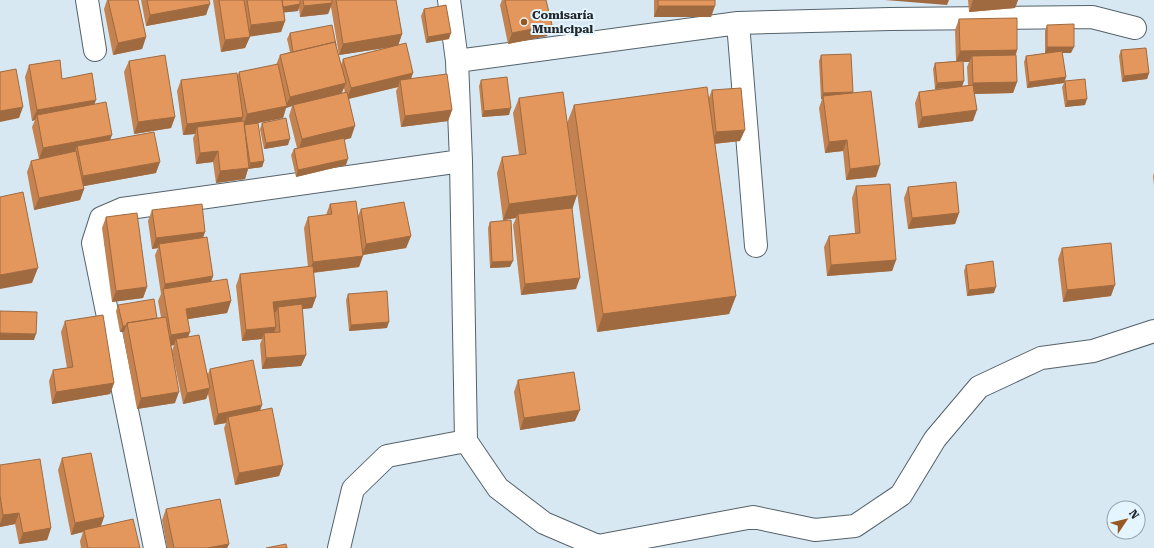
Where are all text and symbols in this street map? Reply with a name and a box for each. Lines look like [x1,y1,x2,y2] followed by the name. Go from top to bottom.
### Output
[532,8,594,36] place label: Comisaría Municipal
[519,17,529,27] marker: Comisaría Municipal
[1106,500,1146,540] north arrow
[1126,507,1142,522] text: N

